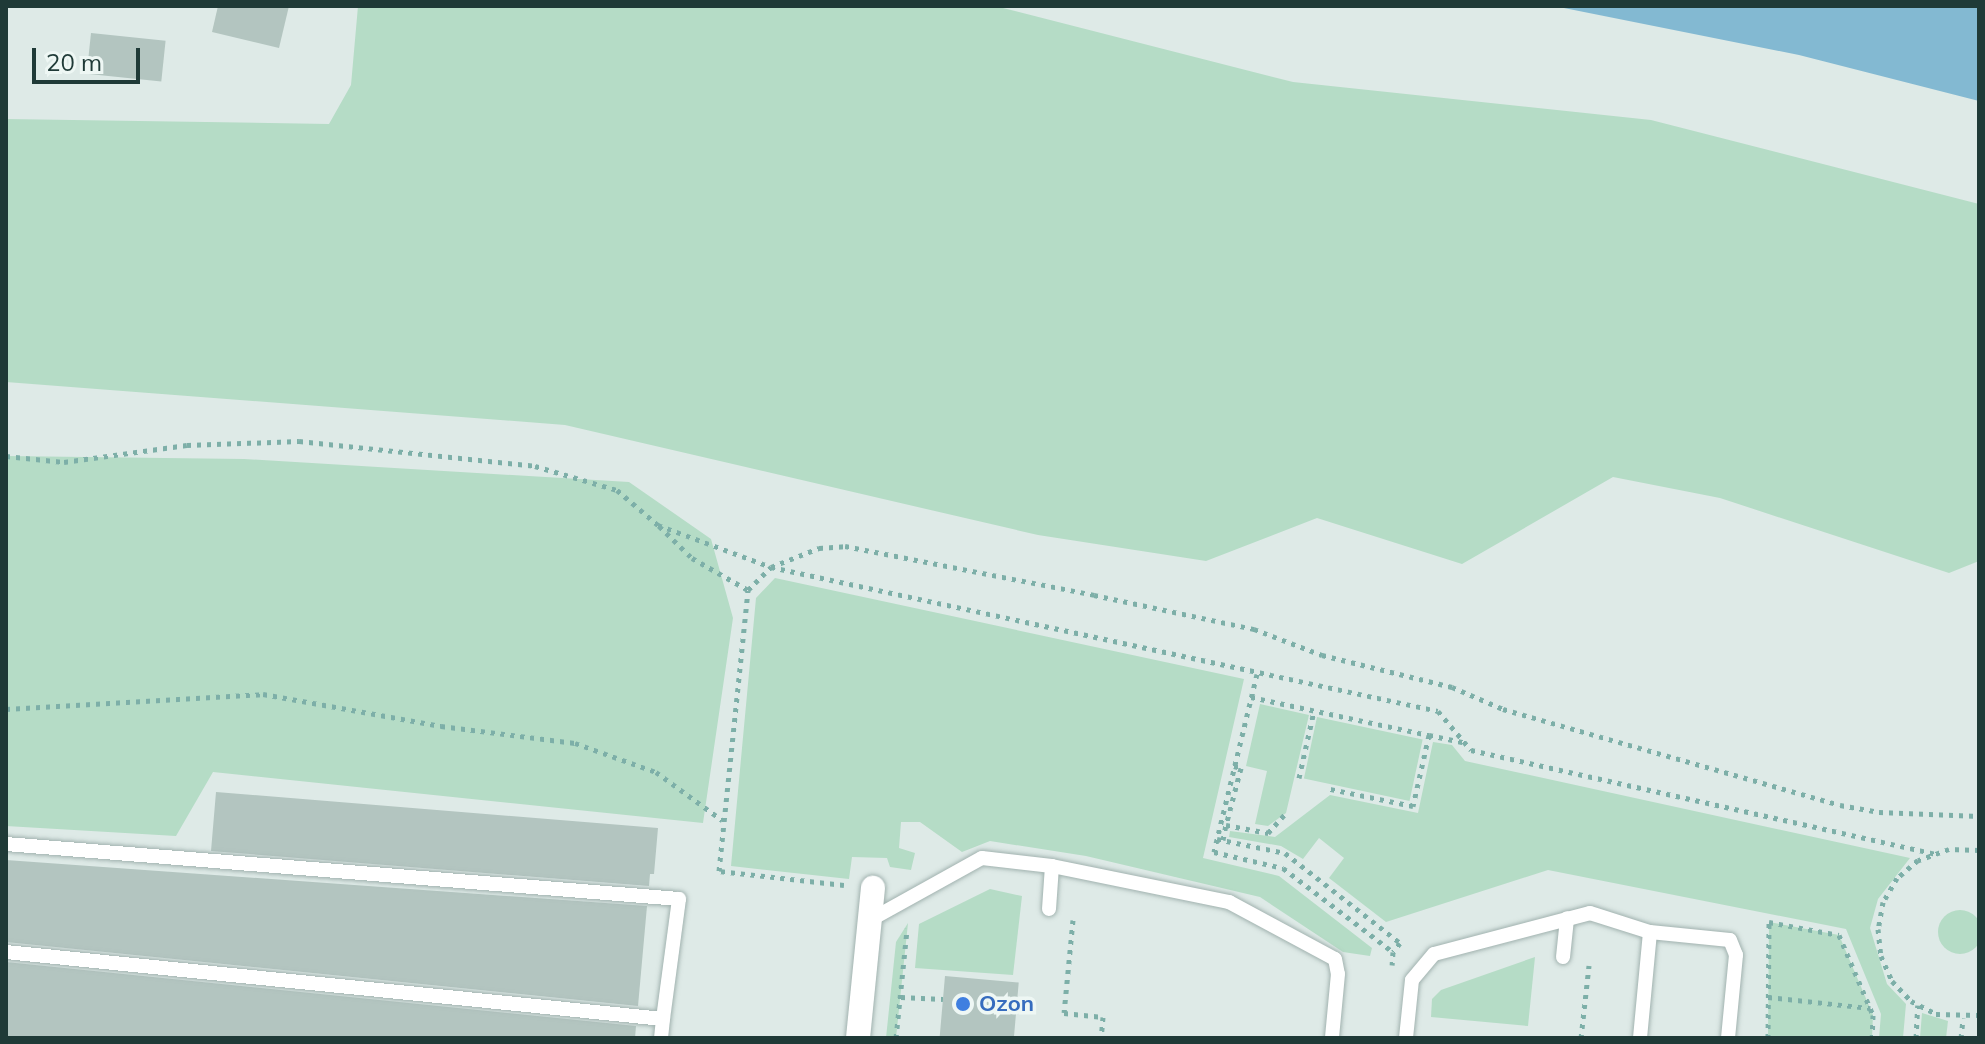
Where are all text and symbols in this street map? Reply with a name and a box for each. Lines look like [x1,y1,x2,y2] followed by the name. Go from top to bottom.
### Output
[36,32,144,82] scale bar
[46,47,102,77] text: 20 m
[979,991,1034,1017] place label: Ozon
[954,995,972,1013] marker: Ozon

